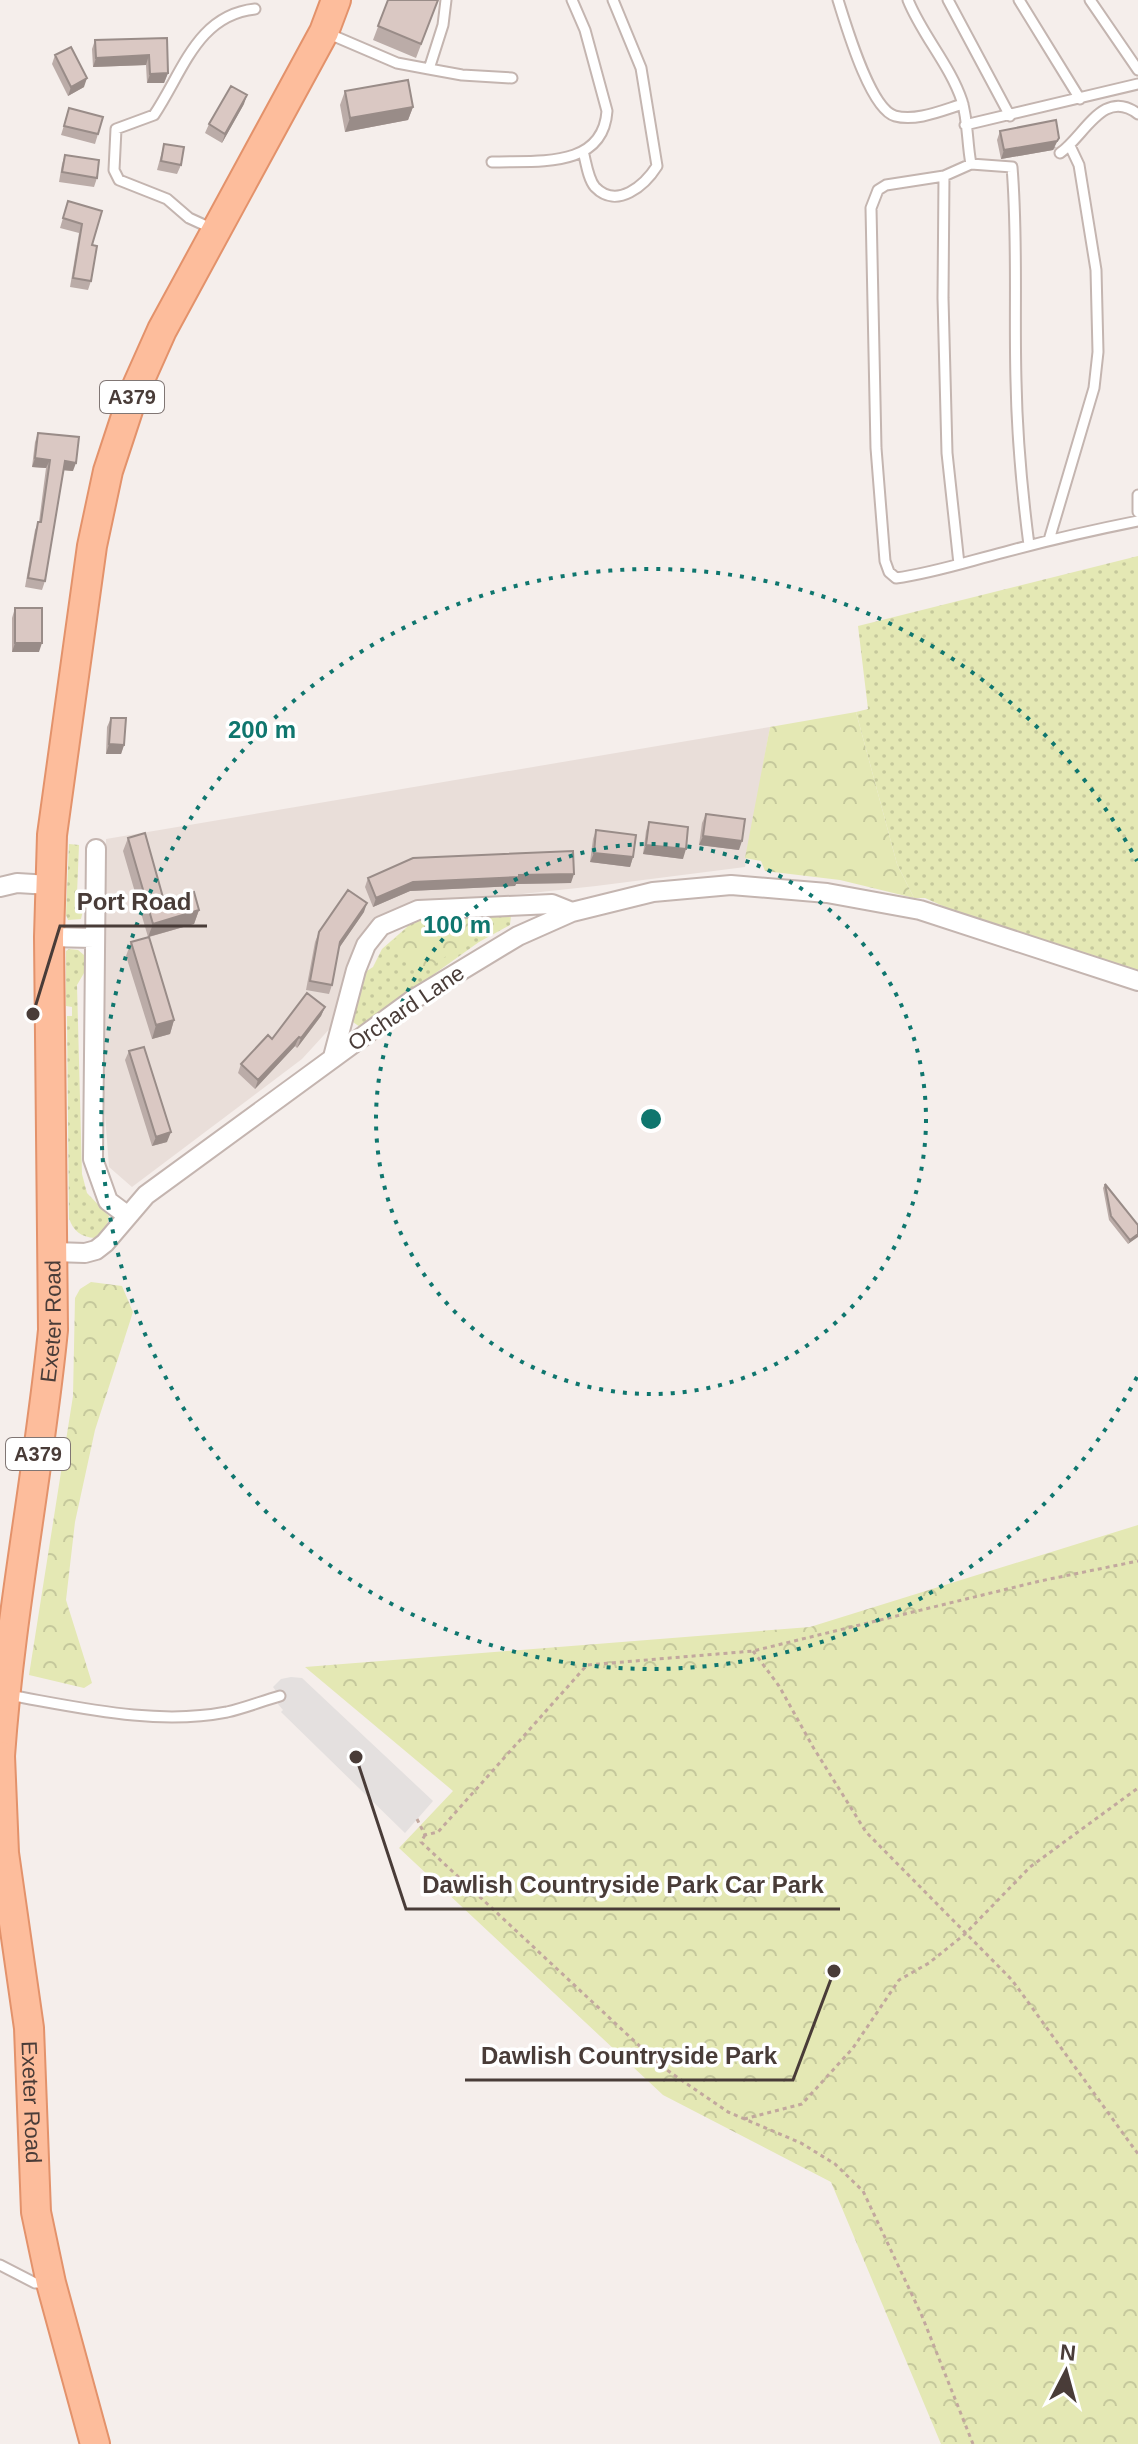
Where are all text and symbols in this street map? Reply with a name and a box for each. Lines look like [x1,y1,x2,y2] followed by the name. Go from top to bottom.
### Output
[100,381,164,413] road number: A379
[228,716,296,743] text: 200 m
[60,878,207,926] callout: Port Road
[77,888,191,915] text: Port Road
[423,911,491,938] text: 100 m
[343,960,469,1056] street label: Orchard Lane
[637,1105,665,1133] centre of rings
[35,1260,66,1384] street label: Exeter Road
[6,1438,70,1470] road number: A379
[406,1861,840,1909] callout: Dawlish Countryside Park Car Park
[422,1871,824,1898] text: Dawlish Countryside Park Car Park
[465,2032,793,2080] callout: Dawlish Countryside Park
[17,2040,47,2164] street label: Exeter Road
[481,2042,778,2069] text: Dawlish Countryside Park
[1026,2332,1106,2412] north arrow
[1059,2339,1077,2366] text: N

